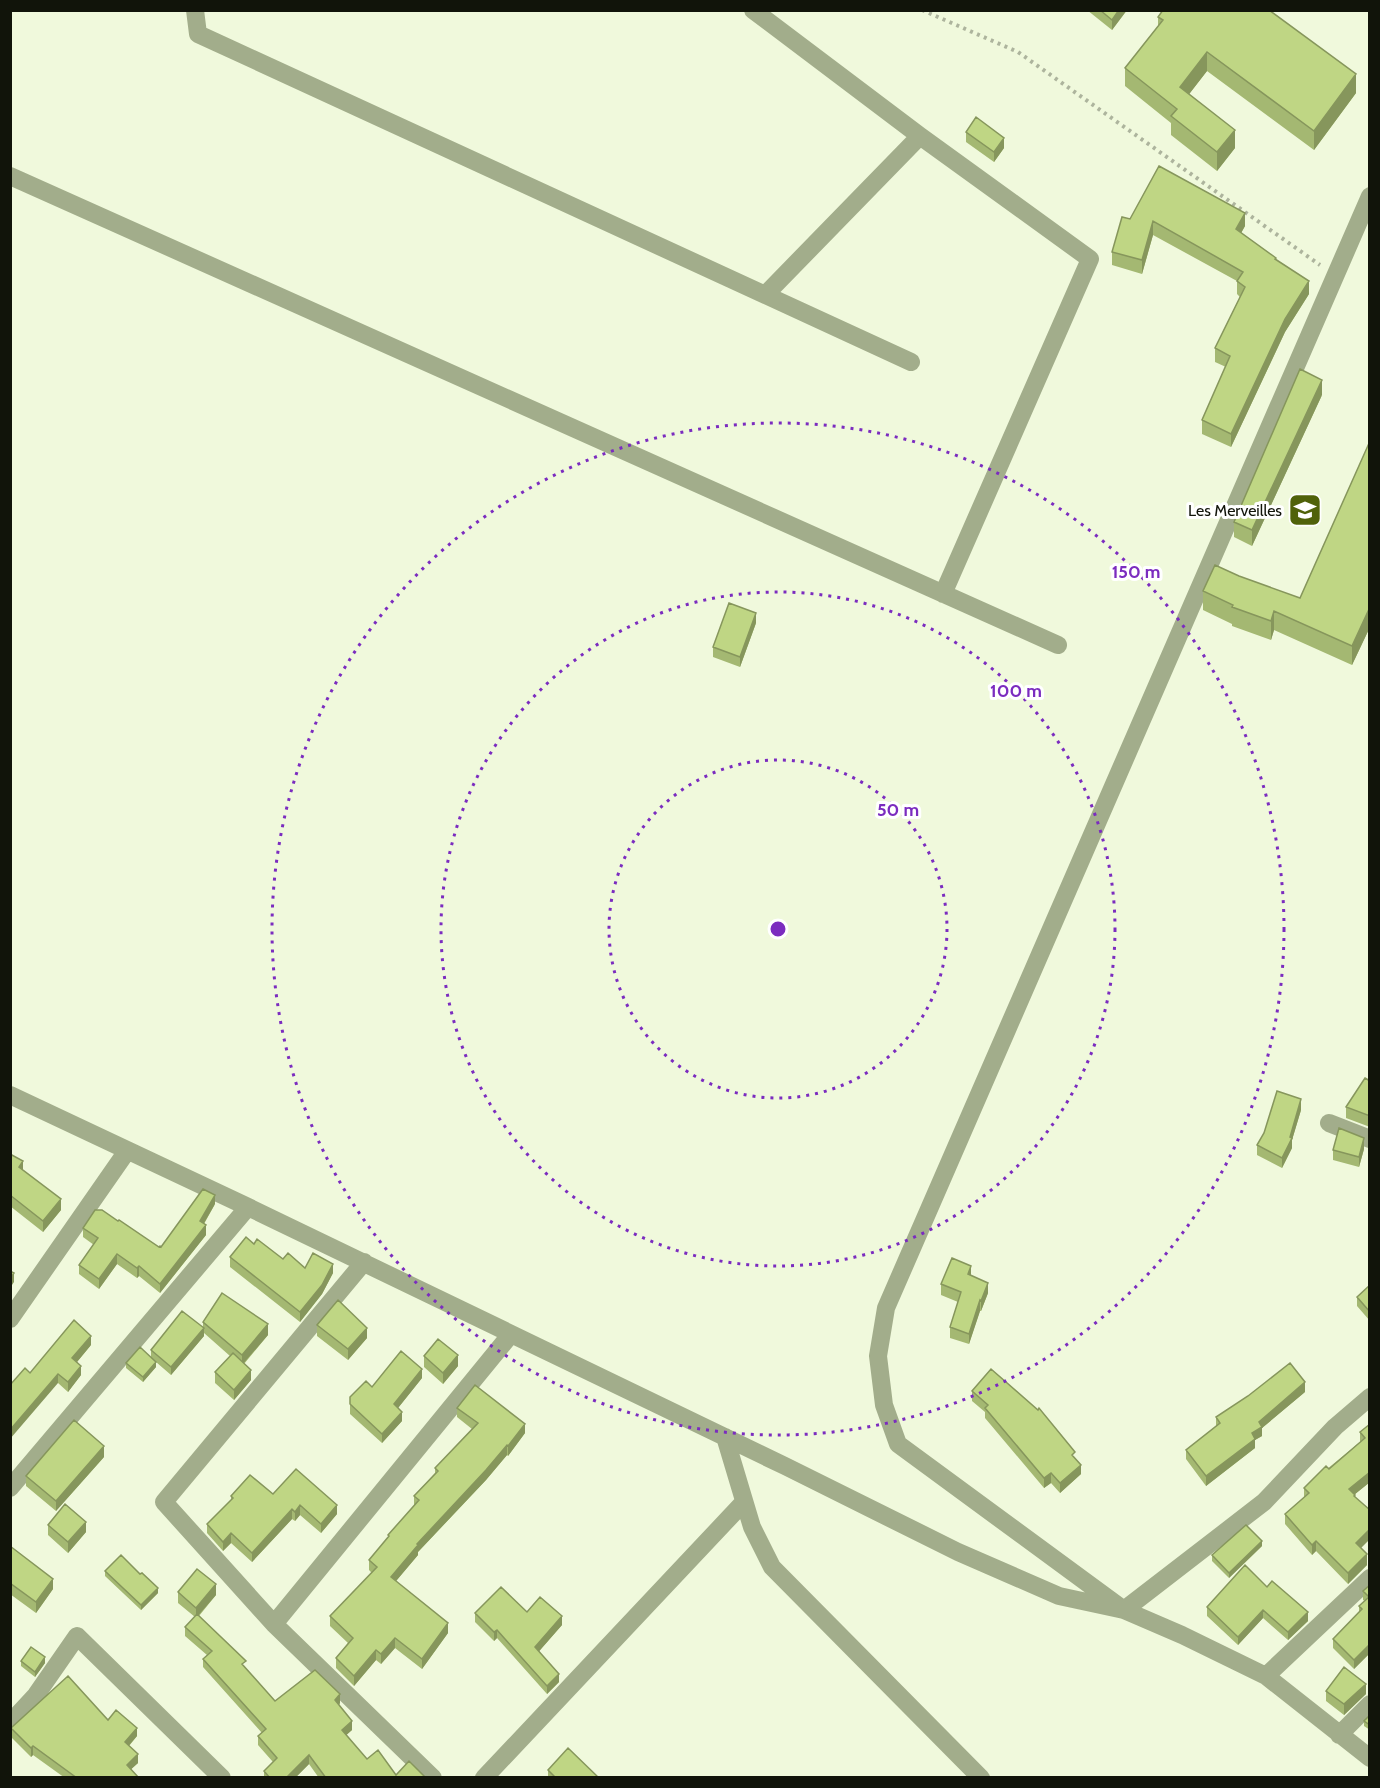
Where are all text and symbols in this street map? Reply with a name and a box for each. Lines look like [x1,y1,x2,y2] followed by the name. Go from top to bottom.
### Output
[1287,492,1323,528] school or university icon: Les Merveilles
[1188,501,1282,520] place label: Les Merveilles
[1112,561,1160,583] text: 150 m
[990,680,1042,702] text: 100 m
[877,799,919,821] text: 50 m
[768,919,788,939] centre of rings

